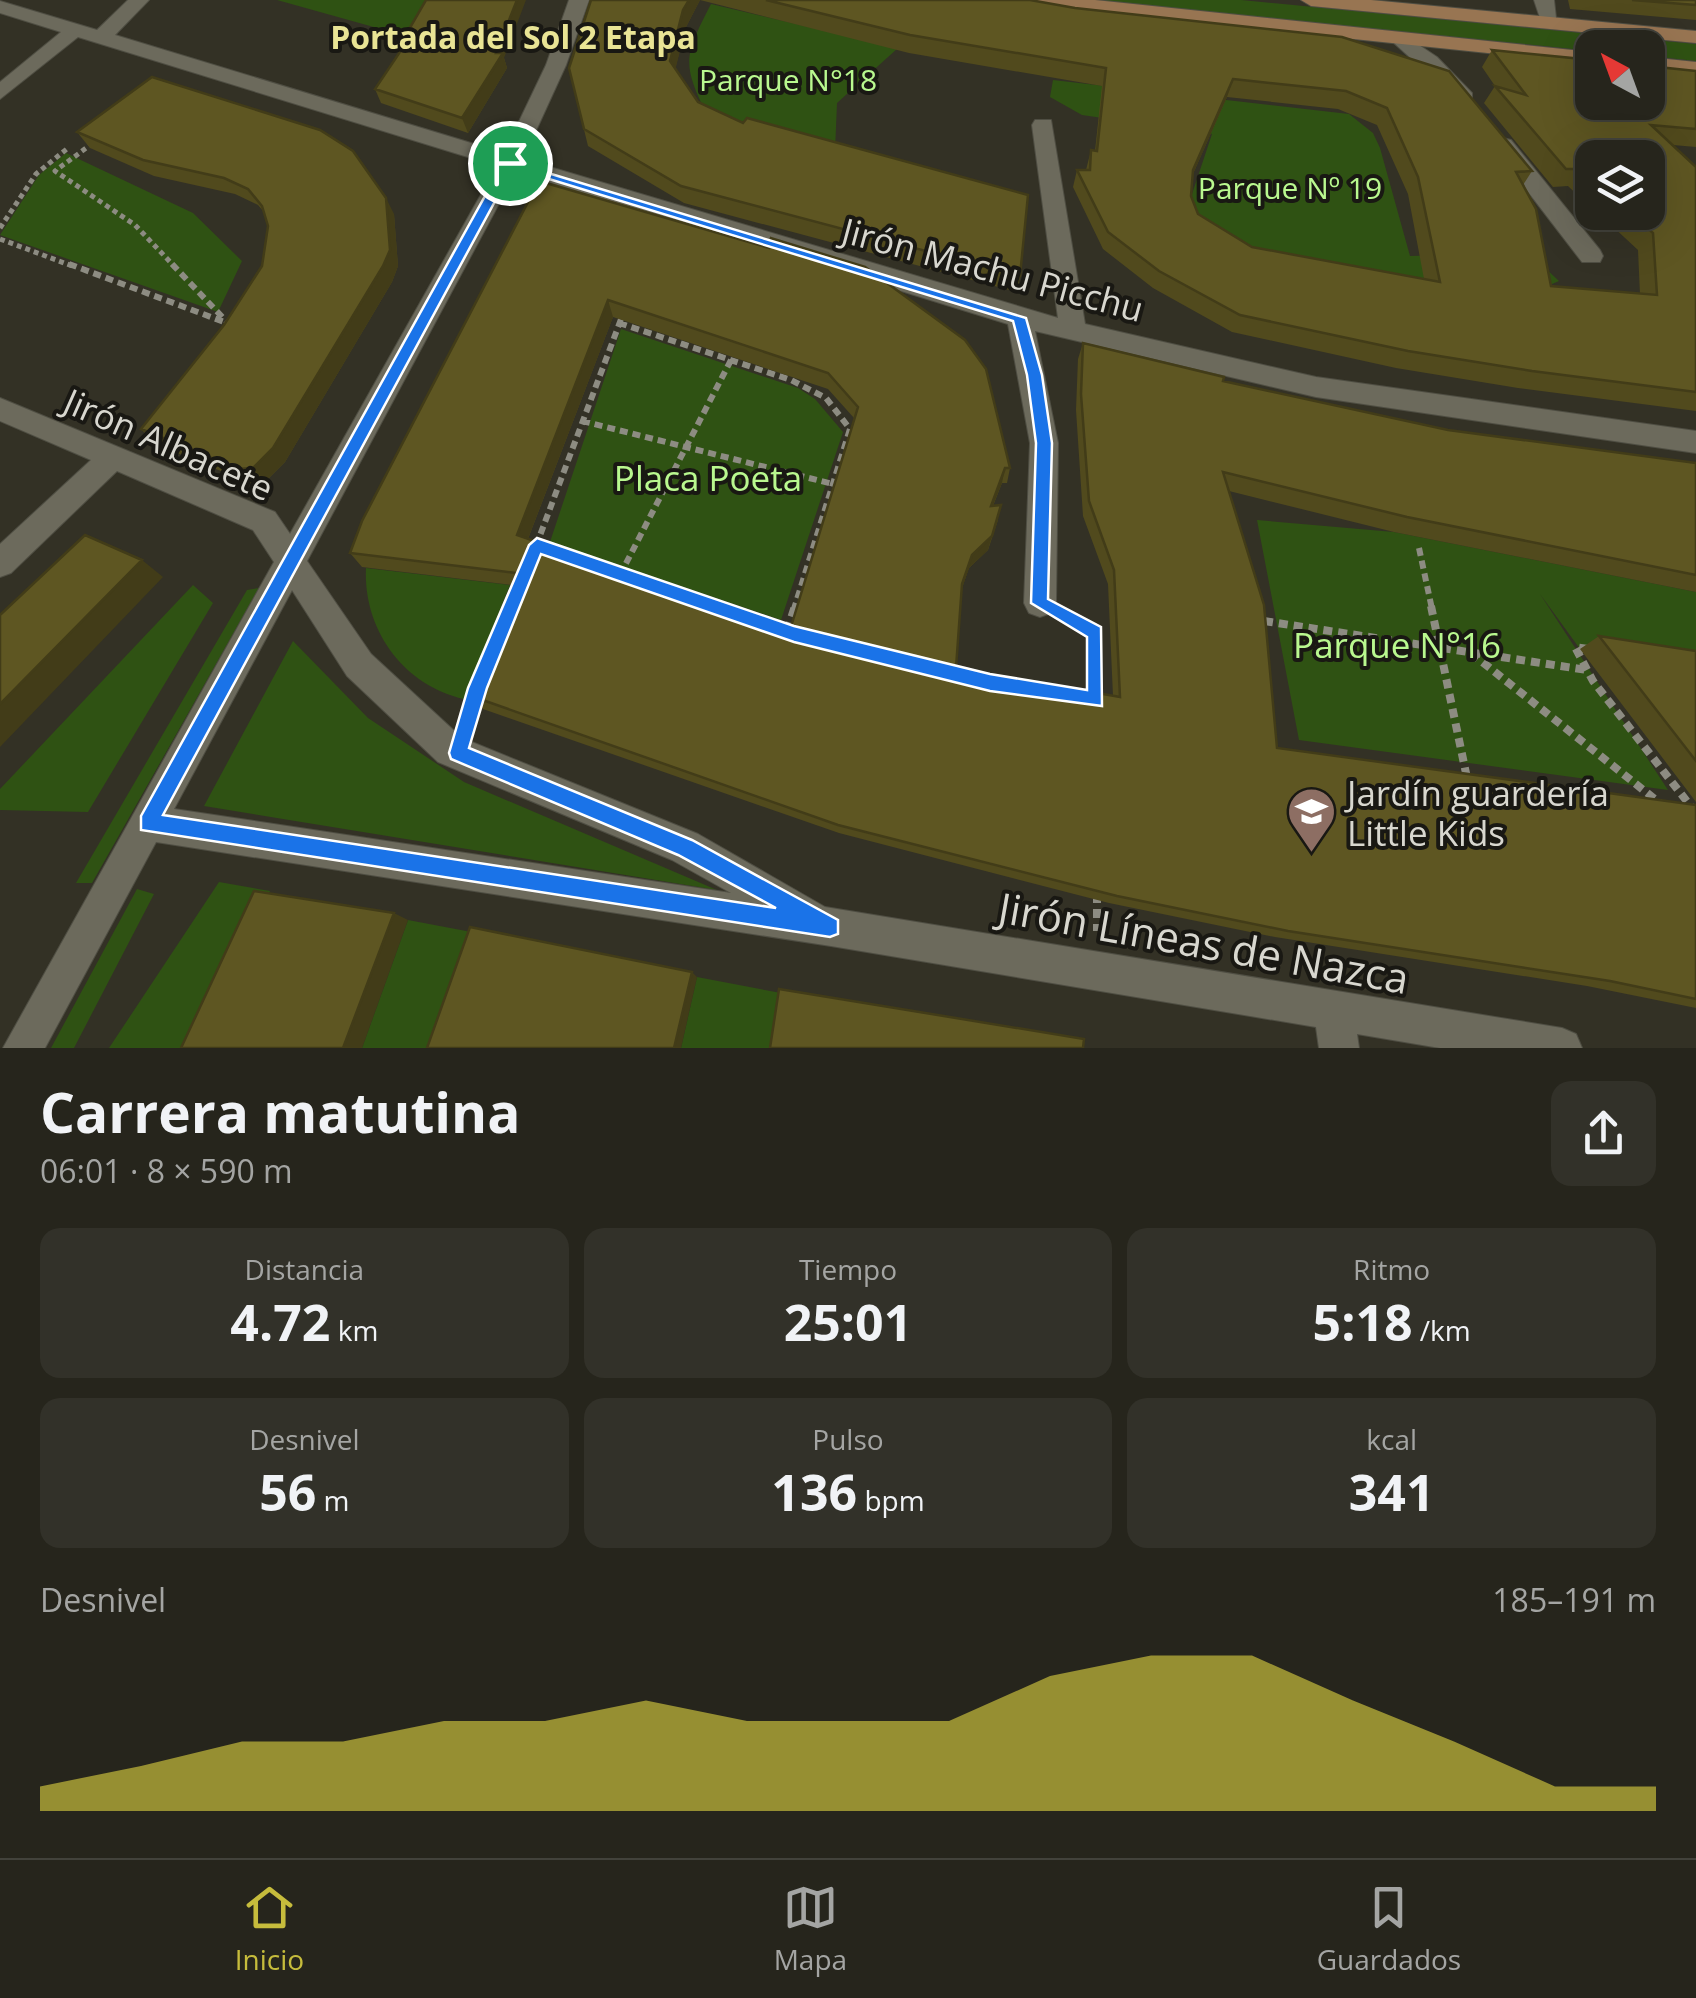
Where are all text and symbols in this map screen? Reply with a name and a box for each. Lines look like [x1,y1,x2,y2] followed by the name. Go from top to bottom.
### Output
[330,15,696,58] district label: Portada del Sol 2 Etapa
[1575,30,1665,120] north arrow
[1575,30,1665,230] map controls
[699,59,877,100] park label: Parque N°18
[468,121,553,206] pin
[483,136,538,191] icon: arrive
[1575,140,1665,230] button: layers
[1198,167,1382,208] park label: Parque Nº 19
[834,205,1149,332] street label: Jirón Machu Picchu
[54,376,281,511] street label: Jirón Albacete
[614,454,802,501] park label: Placa Poeta
[1293,621,1501,668] park label: Parque N°16
[1344,769,1609,856] place label: Jardín guardería Little Kids
[1286,786,1338,854] school or university icon: Jardín guardería Little Kids
[991,877,1413,1006] street label: Jirón Líneas de Nazca
[40,1074,520,1149] text: Carrera matutina
[1551,1081,1656,1186] button: share
[40,1149,293,1192] text: 06:01 · 8 × 590 m
[245,1250,364,1288] text: Distancia
[799,1250,897,1288] text: Tiempo
[1353,1250,1430,1288] text: Ritmo
[230,1288,330,1356] text: 4.72
[784,1288,912,1356] text: 25:01
[1313,1288,1413,1356] text: 5:18
[330,1311,378,1349] text: km
[1413,1311,1471,1349] text: /km
[249,1420,360,1458] text: Desnivel
[812,1420,884,1458] text: Pulso
[1366,1420,1417,1458] text: kcal
[259,1458,316,1526] text: 56
[771,1458,857,1526] text: 136
[1349,1458,1435,1526] text: 341
[316,1481,350,1519] text: m
[857,1481,925,1519] text: bpm
[40,1578,166,1621] text: Desnivel
[1492,1578,1656,1621] text: 185–191 m
[235,1880,304,1978] tab: Inicio
[774,1880,847,1978] tab: Mapa
[1317,1880,1461,1978] tab: Guardados

